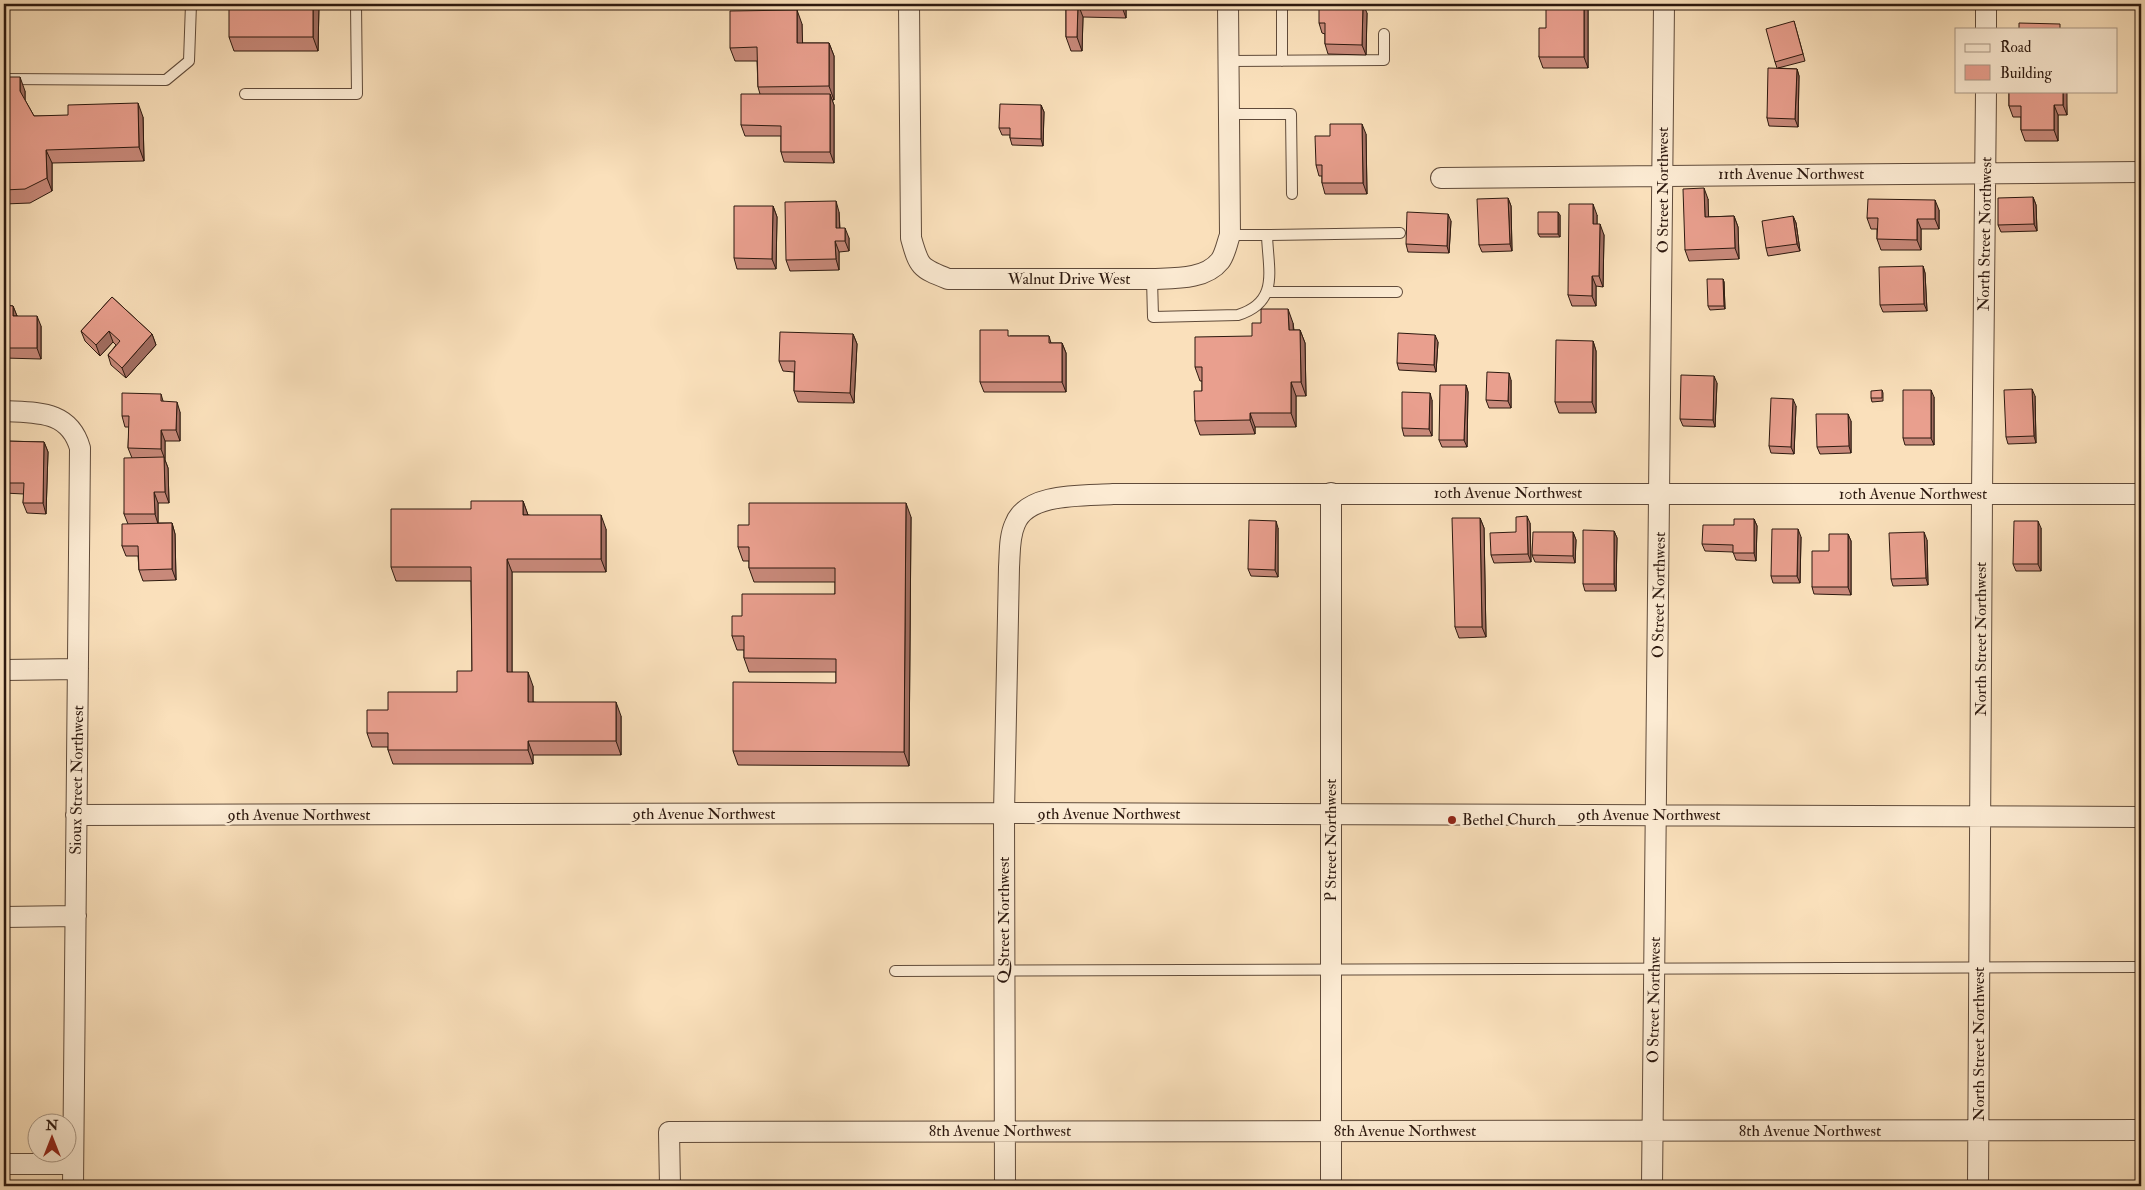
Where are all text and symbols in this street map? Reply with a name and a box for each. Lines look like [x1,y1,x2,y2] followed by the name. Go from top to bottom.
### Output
[1955,28,2118,92] legend
[2000,38,2032,57] text: Road
[2000,64,2052,83] text: Building
[1653,127,1673,253] street label: O Street Northwest
[1974,157,1996,311] street label: North Street Northwest
[1718,164,1864,184] street label: 11th Avenue Northwest
[1007,269,1130,289] street label: Walnut Drive West
[1434,483,1582,503] street label: 10th Avenue Northwest
[1839,484,1987,504] street label: 10th Avenue Northwest
[1648,532,1670,658] street label: O Street Northwest
[1971,562,1991,716] street label: North Street Northwest
[66,705,88,855] street label: Sioux Street Northwest
[1321,779,1341,901] street label: P Street Northwest
[632,804,775,824] street label: 9th Avenue Northwest
[1037,804,1180,824] street label: 9th Avenue Northwest
[227,805,370,825] street label: 9th Avenue Northwest
[1577,805,1720,825] street label: 9th Avenue Northwest
[1462,810,1557,830] place label: Bethel Church
[1446,814,1458,826] marker: Bethel Church
[994,857,1014,983] street label: Q Street Northwest
[1643,937,1665,1063] street label: O Street Northwest
[1969,967,1989,1121] street label: North Street Northwest
[28,1112,78,1162] north arrow
[45,1117,59,1134] text: N
[929,1121,1071,1141] street label: 8th Avenue Northwest
[1334,1121,1476,1141] street label: 8th Avenue Northwest
[1739,1121,1881,1141] street label: 8th Avenue Northwest

